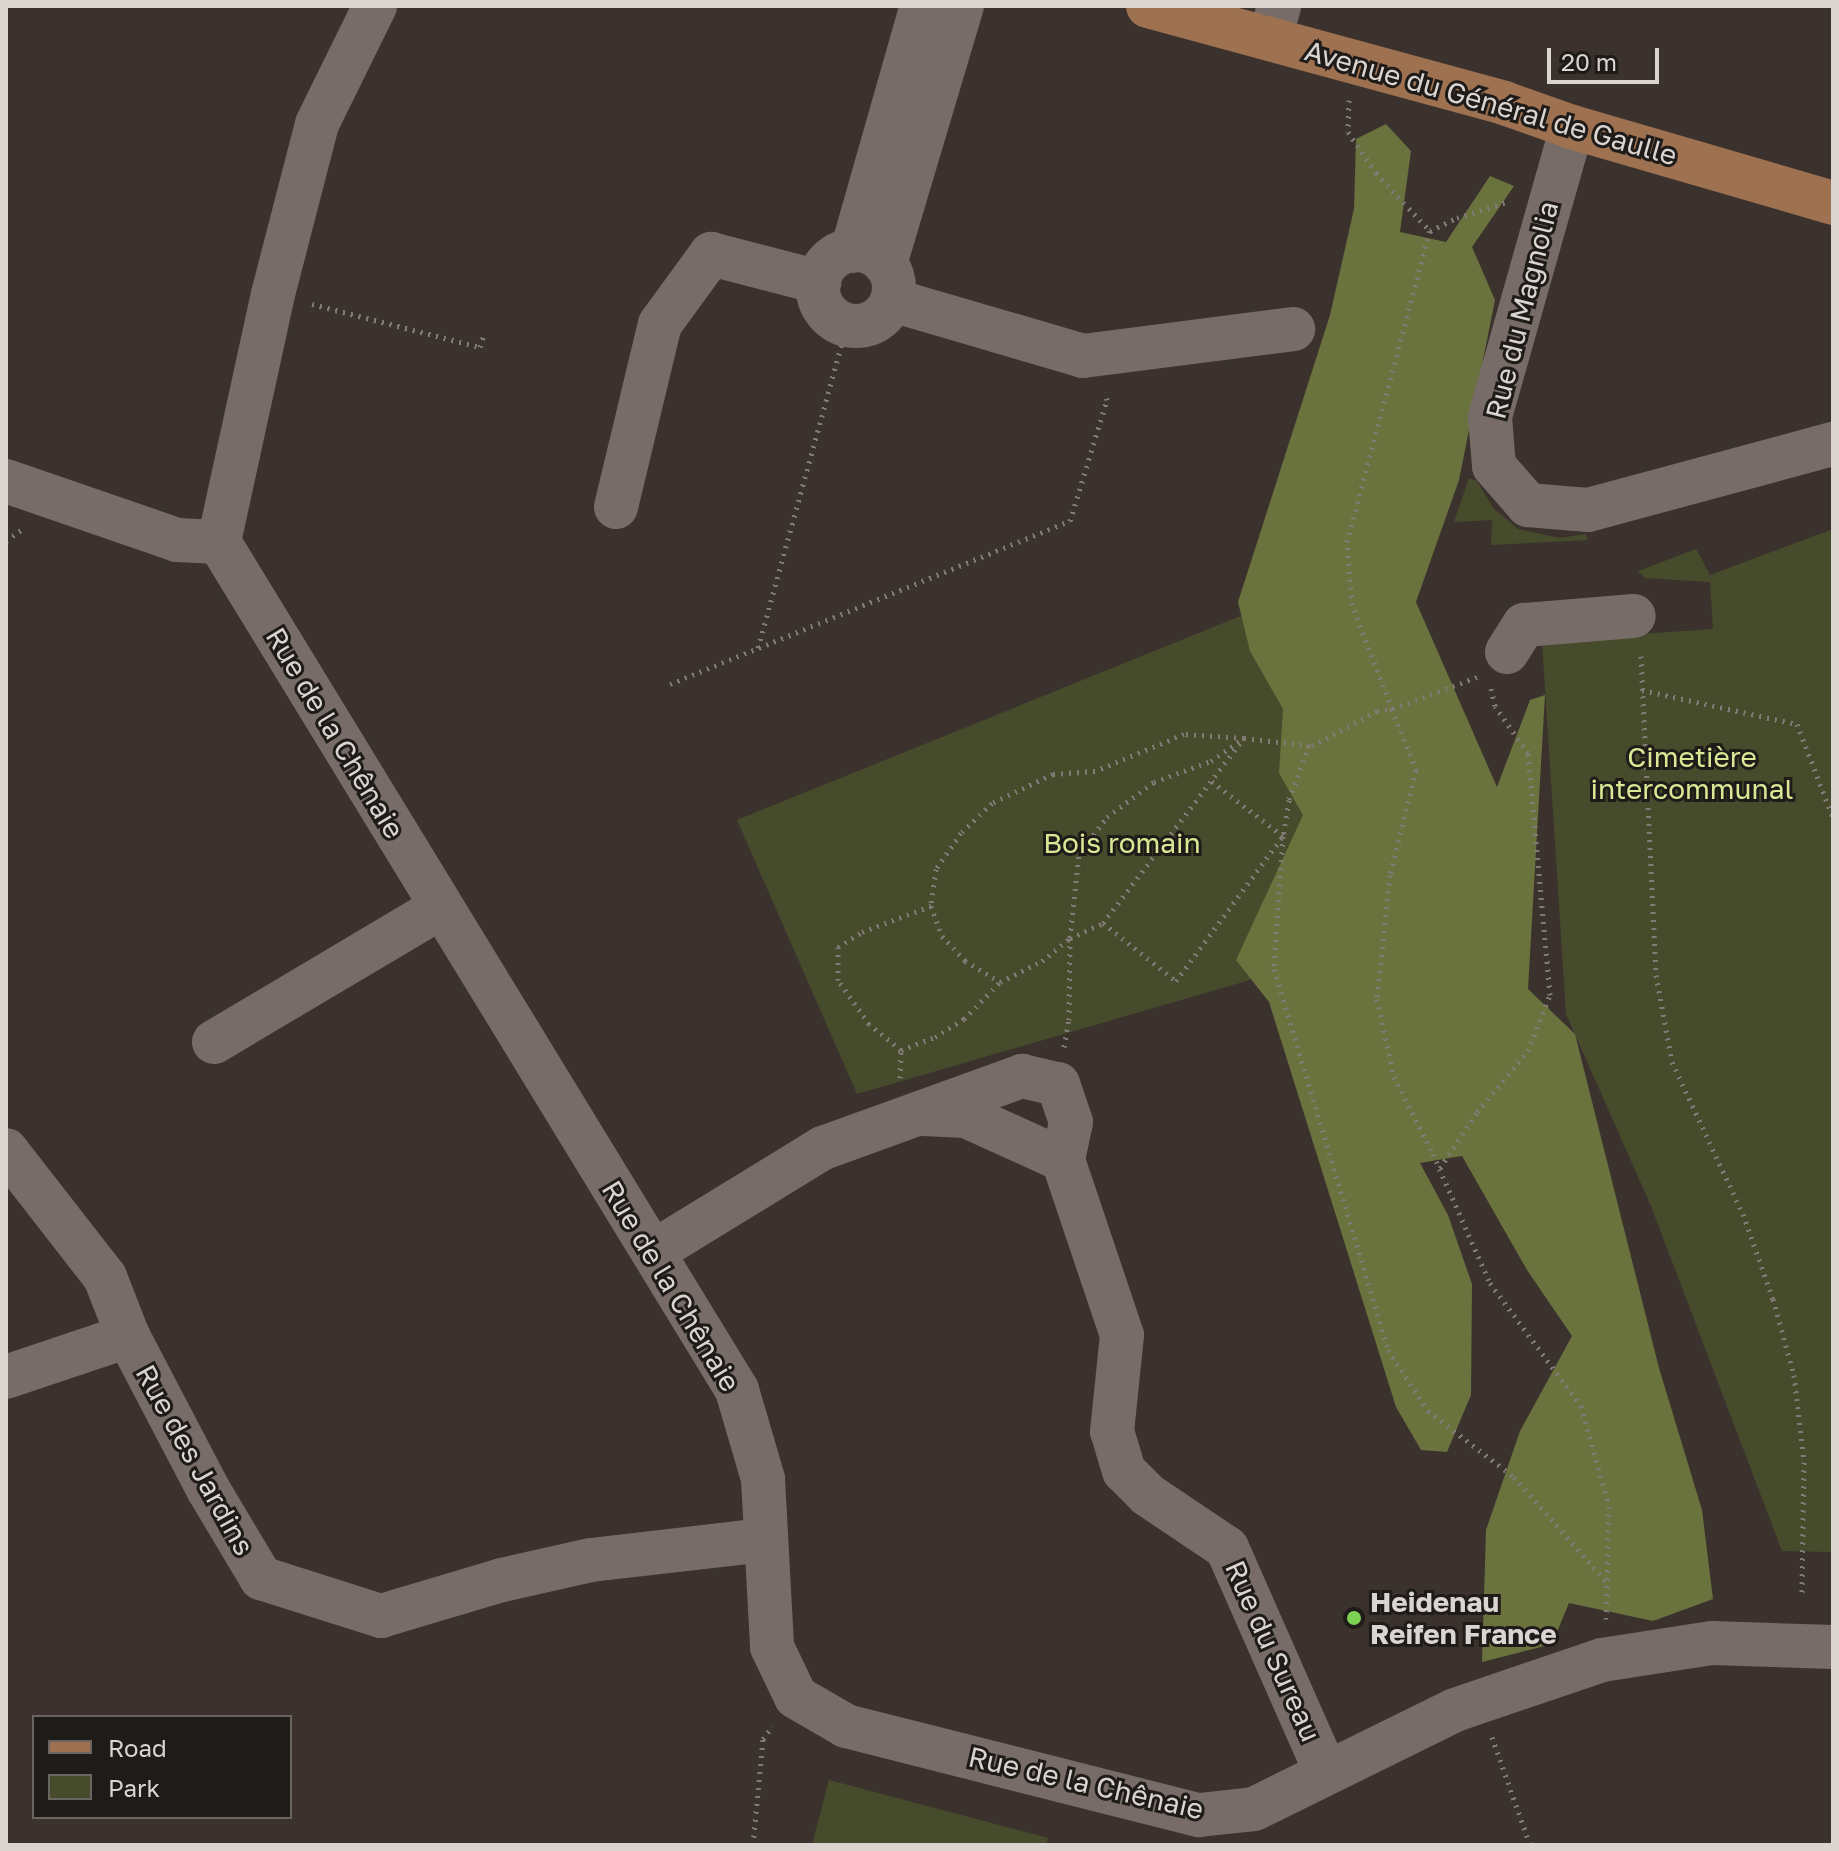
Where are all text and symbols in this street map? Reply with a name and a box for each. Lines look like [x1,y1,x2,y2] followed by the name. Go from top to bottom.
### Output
[1551,32,1663,82] scale bar
[1301,34,1681,172] street label: Avenue du Général de Gaulle
[1561,47,1617,76] text: 20 m
[1479,198,1565,422] street label: Rue du Magnolia
[259,621,411,845] street label: Rue de la Chênaie
[1590,740,1794,806] park label: Cimetière intercommunal
[1043,826,1201,860] park label: Bois romain
[595,1174,747,1398] street label: Rue de la Chênaie
[129,1359,261,1561] street label: Rue des Jardins
[1218,1555,1328,1747] street label: Rue du Sureau
[1370,1585,1557,1651] place label: Heidenau Reifen France
[1345,1609,1363,1627] marker: Heidenau Reifen France
[32,1715,292,1819] legend
[108,1733,167,1762] text: Road
[965,1740,1207,1826] street label: Rue de la Chênaie
[108,1773,160,1802] text: Park

